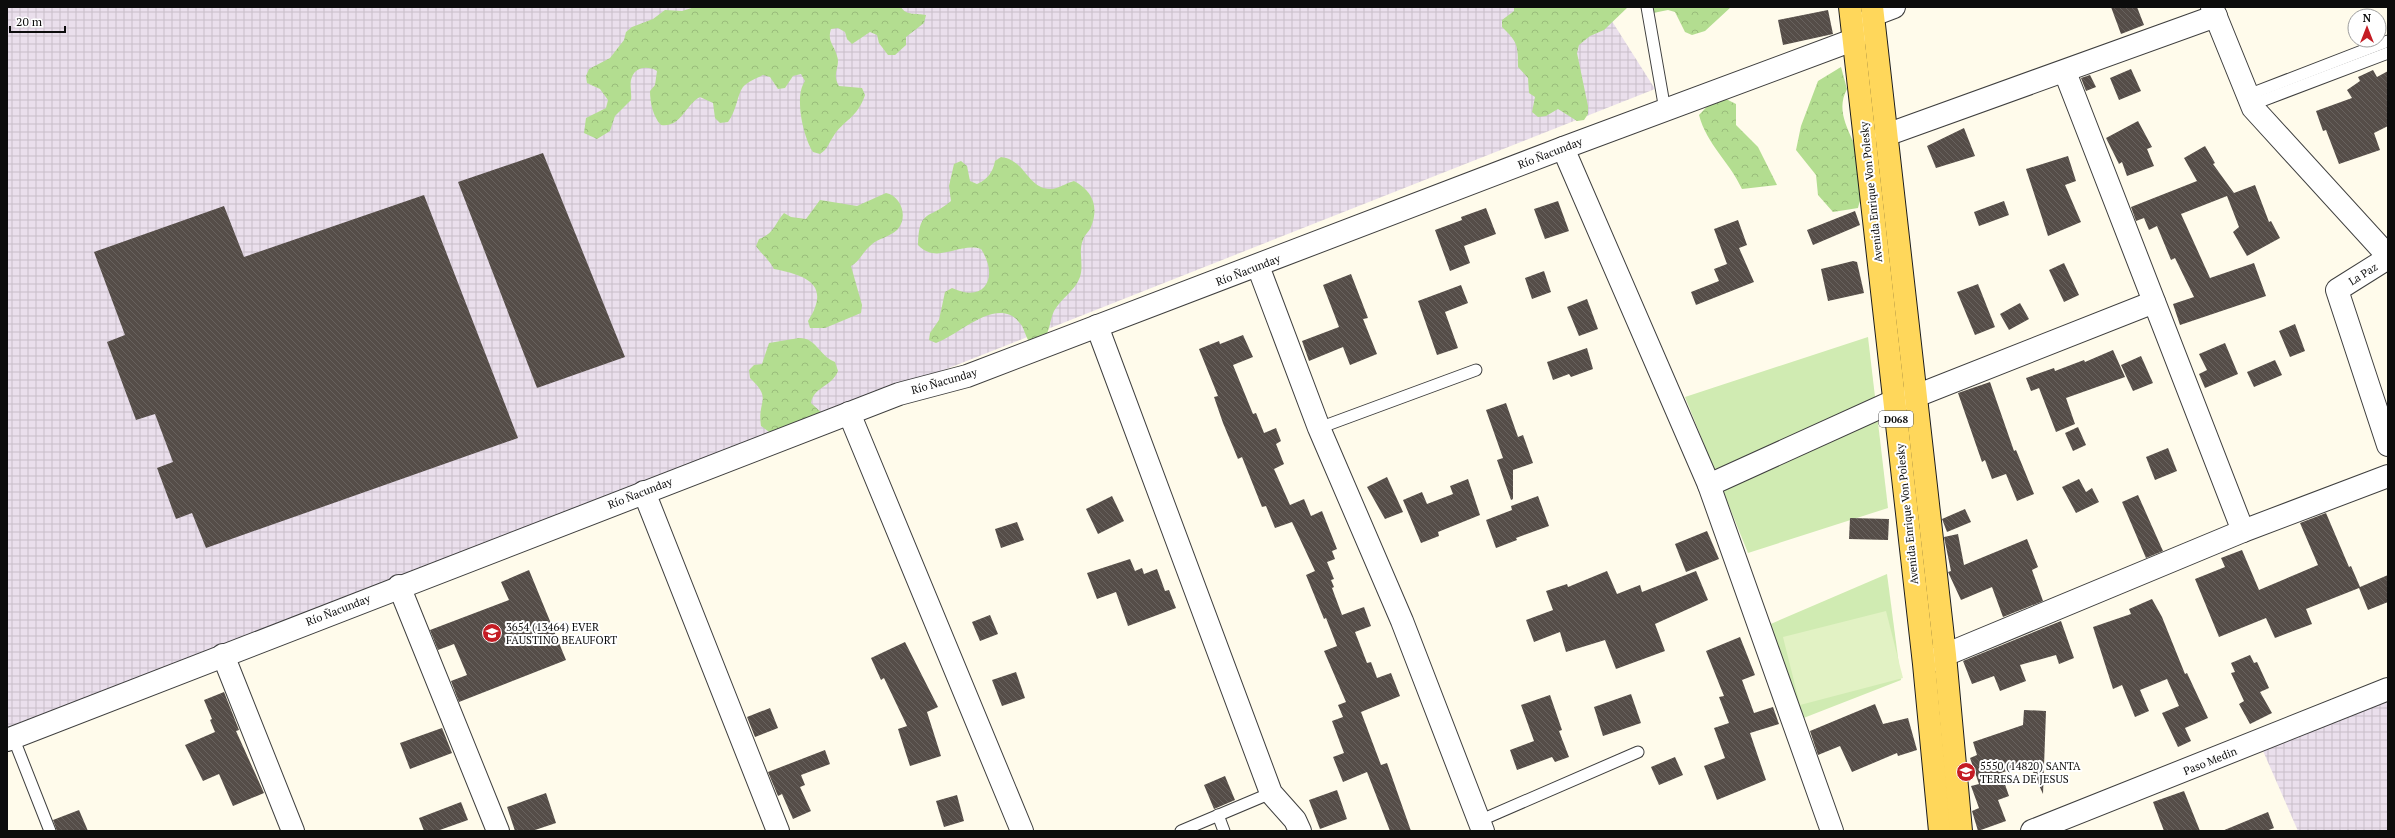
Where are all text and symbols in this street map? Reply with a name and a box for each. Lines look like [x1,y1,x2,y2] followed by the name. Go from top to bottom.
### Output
[10,8,65,34] scale bar
[2347,8,2387,48] north arrow
[2363,11,2372,25] text: N
[16,14,43,29] text: 20 m
[1857,120,1885,263] street label: Avenida Enrique Von Polesky
[1516,134,1585,172] street label: Río Ñacunday
[1214,251,1283,289] street label: Río Ñacunday
[2346,260,2380,288] street label: La Paz
[909,365,979,397] street label: Río Ñacunday
[1879,411,1913,427] road number: D068
[1893,442,1921,585] street label: Avenida Enrique Von Polesky
[606,474,675,512] street label: Río Ñacunday
[304,591,373,629] street label: Río Ñacunday
[506,620,617,647] place label: 3654 (13464) EVER FAUSTINO BEAUFORT
[481,622,503,644] school or university icon: 3654 (13464) EVER FAUSTINO BEAUFORT
[2181,744,2239,778] street label: Paso Medin
[1980,759,2081,786] place label: 5550 (14820) SANTA TERESA DE JESUS
[1955,761,1977,783] school or university icon: 5550 (14820) SANTA TERESA DE JESUS

